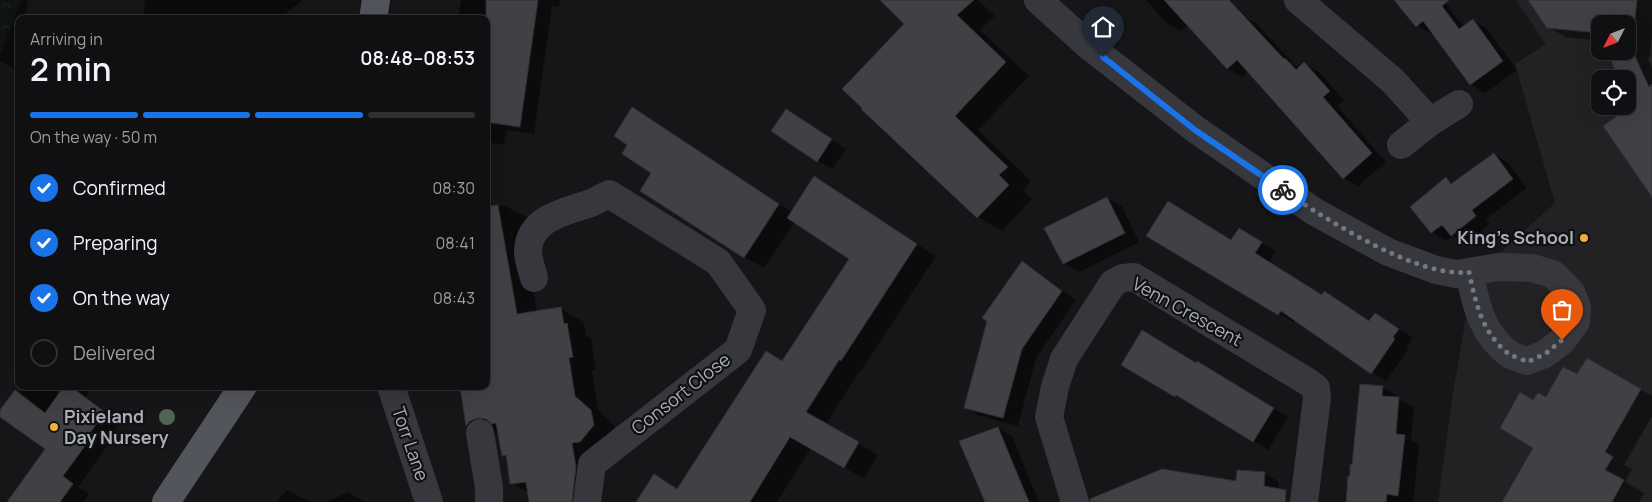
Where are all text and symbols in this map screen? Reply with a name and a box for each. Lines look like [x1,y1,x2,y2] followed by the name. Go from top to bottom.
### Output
[1082,6,1124,57] pin
[1089,13,1117,41] icon: home
[1591,15,1636,60] north arrow
[1591,15,1636,115] map controls
[30,28,103,50] text: Arriving in
[360,45,475,71] text: 08:48–08:53
[30,47,112,91] text: 2 min
[1591,70,1636,115] button: locate
[30,126,157,148] text: On the way · 50 m
[1258,165,1308,215] courier
[30,174,58,202] icon: check
[73,175,166,201] text: Confirmed
[1269,176,1297,204] icon: bike
[433,177,475,199] text: 08:30
[1457,225,1574,249] place label: King's School
[30,229,58,257] icon: check
[73,230,158,256] text: Preparing
[435,232,475,254] text: 08:41
[1578,232,1590,244] marker: King's School
[1128,271,1247,351] street label: Venn Crescent
[30,284,58,312] icon: check
[73,285,170,311] text: On the way
[433,287,475,309] text: 08:43
[1541,289,1583,340] pin
[1548,296,1576,324] icon: bag
[73,340,155,366] text: Delivered
[626,347,735,439] street label: Consort Close
[387,403,435,484] street label: Torr Lane
[64,404,169,449] place label: Pixieland Day Nursery
[48,421,60,433] marker: Pixieland Day Nursery

